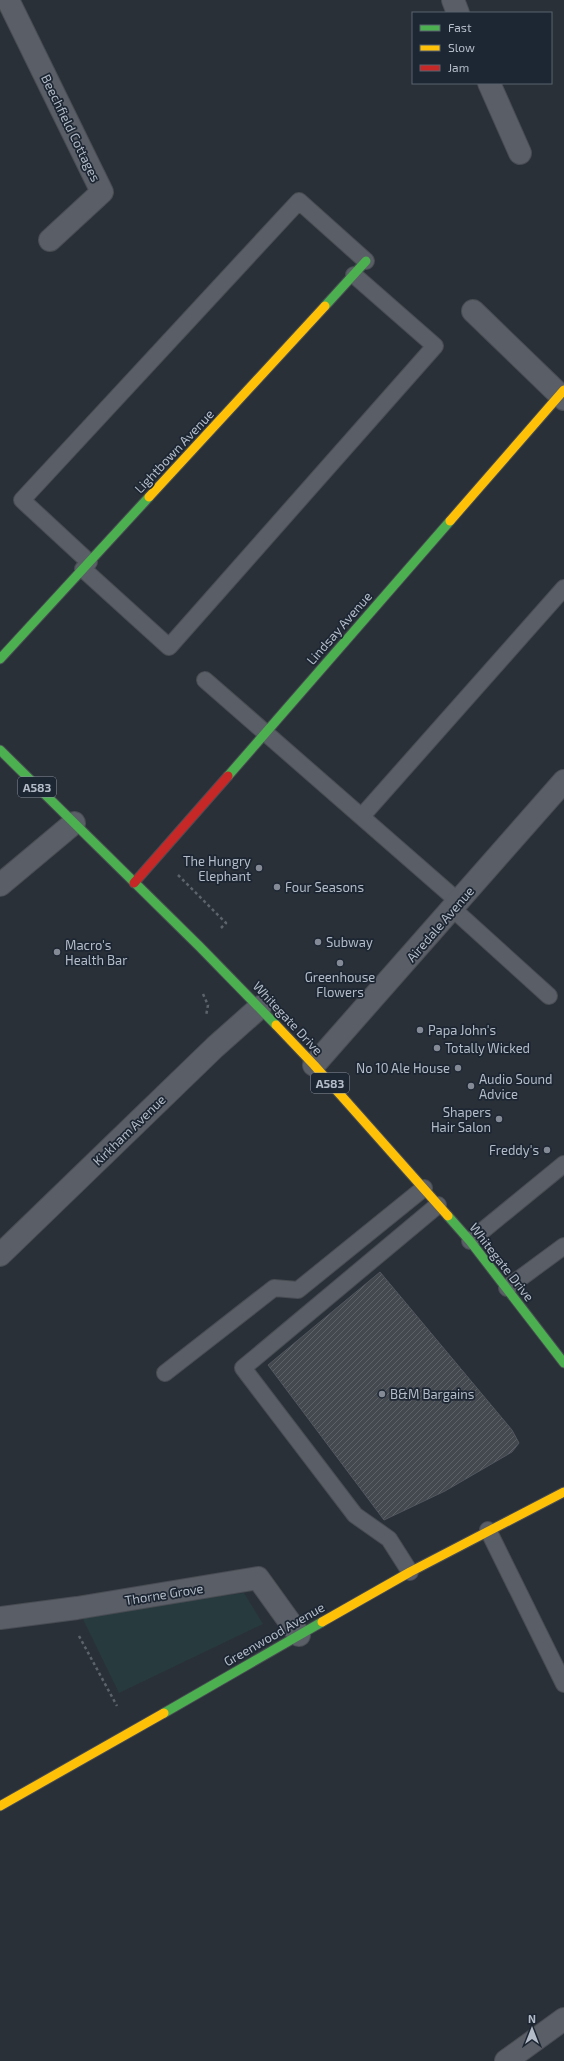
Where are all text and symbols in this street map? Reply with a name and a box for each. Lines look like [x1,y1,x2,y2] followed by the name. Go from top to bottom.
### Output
[412,12,552,84] legend
[448,20,472,34] text: Fast
[448,40,475,54] text: Slow
[448,60,469,74] text: Jam
[38,72,104,184] street label: Beechfield Cottages
[131,406,217,496] street label: Lightbown Avenue
[303,588,375,668] street label: Lindsay Avenue
[18,777,56,797] road number: A583
[183,853,251,884] place label: The Hungry Elephant
[254,863,264,873] marker: The Hungry Elephant
[285,879,364,895] place label: Four Seasons
[272,882,282,892] marker: Four Seasons
[403,883,477,965] street label: Airedale Avenue
[326,934,373,950] place label: Subway
[65,937,127,968] place label: Macro's Health Bar
[313,937,323,947] marker: Subway
[52,947,62,957] marker: Macro's Health Bar
[335,958,345,968] marker: Greenhouse Flowers
[305,969,375,1000] place label: Greenhouse Flowers
[250,978,326,1058] street label: Whitegate Drive
[428,1022,496,1038] place label: Papa John's
[415,1025,425,1035] marker: Papa John's
[445,1040,530,1056] place label: Totally Wicked
[432,1043,442,1053] marker: Totally Wicked
[356,1060,450,1076] place label: No 10 Ale House
[453,1063,463,1073] marker: No 10 Ale House
[479,1071,553,1102] place label: Audio Sound Advice
[311,1073,349,1093] road number: A583
[466,1081,476,1091] marker: Audio Sound Advice
[89,1091,169,1169] street label: Kirkham Avenue
[431,1104,491,1135] place label: Shapers Hair Salon
[494,1114,504,1124] marker: Shapers Hair Salon
[489,1142,539,1158] place label: Freddy's
[542,1145,552,1155] marker: Freddy's
[466,1220,538,1304] street label: Whitegate Drive
[390,1386,474,1402] place label: B&M Bargains
[377,1389,387,1399] marker: B&M Bargains
[124,1580,204,1608] street label: Thorne Grove
[221,1599,327,1669] street label: Greenwood Avenue
[512,2009,552,2049] north arrow
[528,2012,536,2025] text: N

